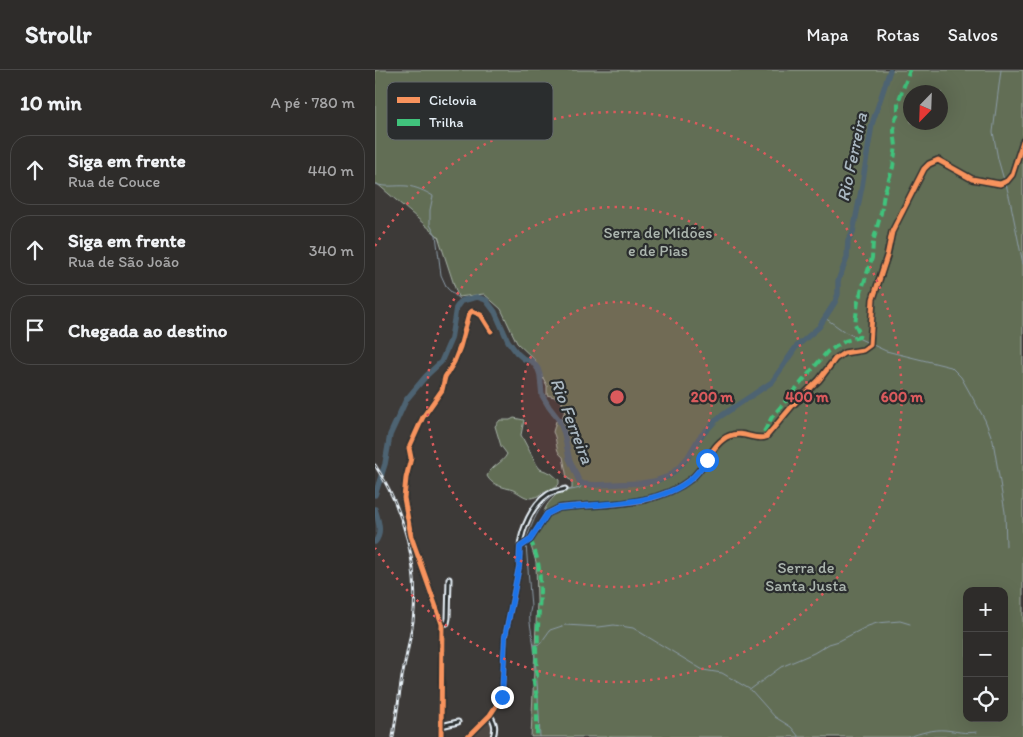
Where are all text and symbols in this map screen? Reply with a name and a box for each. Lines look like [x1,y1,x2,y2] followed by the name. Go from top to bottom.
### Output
[25,20,91,49] text: Strollr
[806,24,848,46] text: Mapa
[876,24,920,46] text: Rotas
[948,24,998,46] text: Salvos
[387,82,553,140] legend
[903,85,948,130] north arrow
[20,90,82,115] text: 10 min
[429,92,477,109] text: Ciclovia
[270,93,355,112] text: A pé · 780 m
[832,110,872,203] water label: Rio Ferreira
[429,114,463,131] text: Trilha
[68,149,186,172] text: Siga em frente
[21,156,49,184] icon: ahead
[308,161,354,180] text: 440 m
[68,172,160,191] text: Rua de Couce
[604,223,712,260] park label: Serra de Midões e de Pias
[68,229,186,252] text: Siga em frente
[21,236,49,264] icon: ahead
[309,241,354,260] text: 340 m
[68,252,179,271] text: Rua de São João
[21,316,49,344] icon: arrive
[68,319,227,342] text: Chegada ao destino
[546,375,599,468] water label: Rio Ferreira
[608,388,626,406] centre of rings
[691,388,734,406] text: 200 m
[785,388,829,406] text: 400 m
[881,388,924,406] text: 600 m
[696,449,719,472] route start
[765,558,847,595] park label: Serra de Santa Justa
[963,587,1008,722] map controls
[963,587,1008,632] button: +
[963,632,1008,677] button: −
[963,677,1008,722] button: locate
[491,686,514,709] route end

